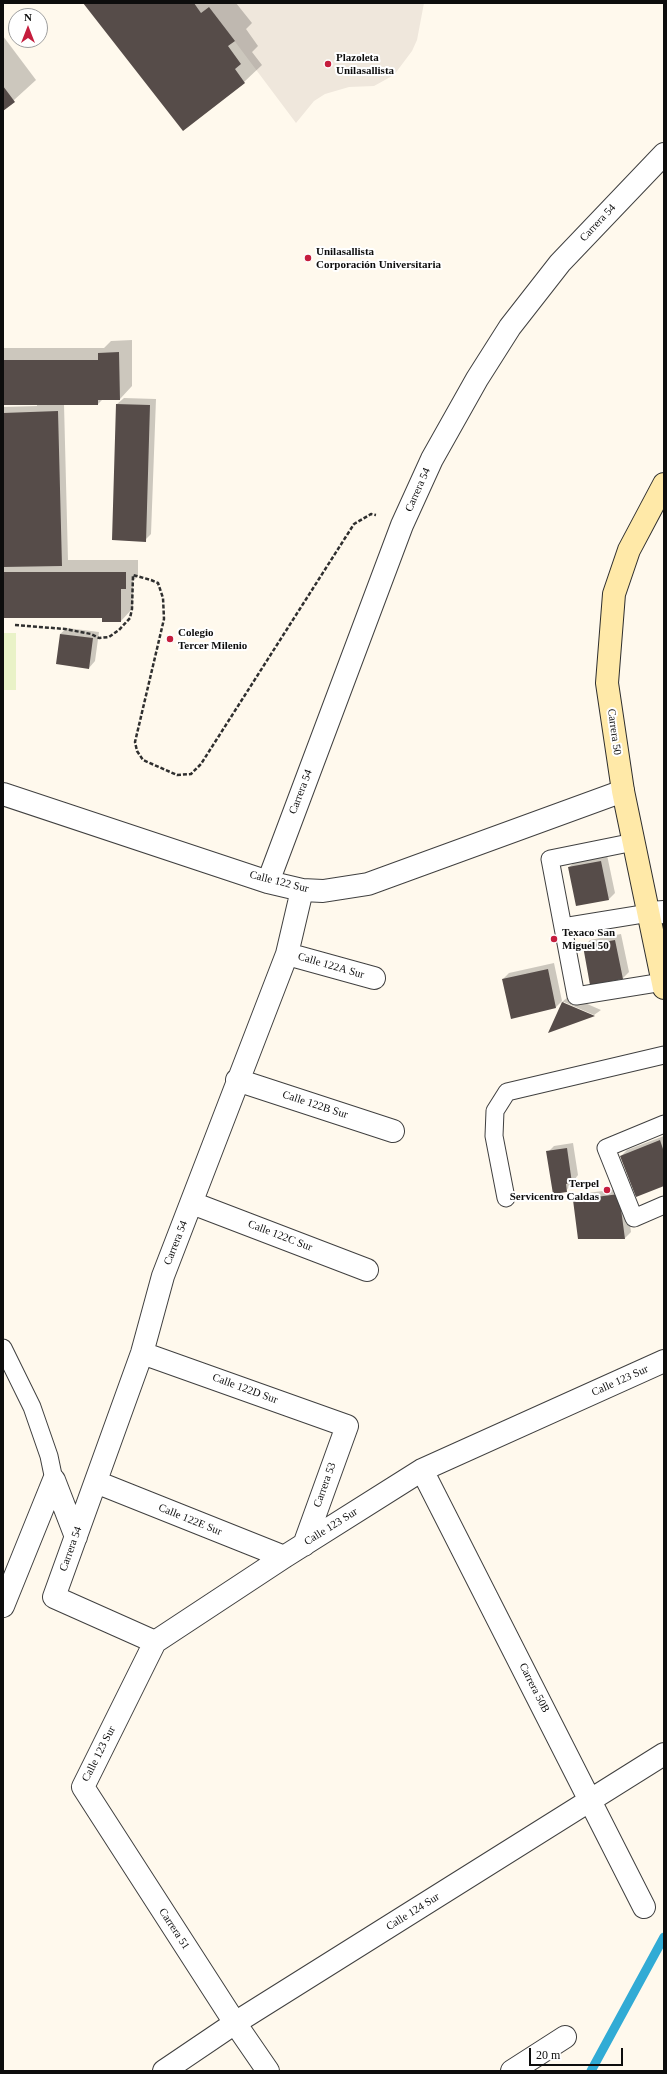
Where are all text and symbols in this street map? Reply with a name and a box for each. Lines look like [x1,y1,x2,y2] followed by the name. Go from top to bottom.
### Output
[8,8,48,48] north arrow
[24,11,32,23] text: N
[336,51,394,77] place label: Plazoleta Unilasallista
[323,59,333,69] marker: Plazoleta Unilasallista
[577,201,619,245] street label: Carrera 54
[316,245,441,271] place label: Unilasallista Corporación Universitaria
[303,253,313,263] marker: Unilasallista Corporación Universitaria
[402,466,434,514] street label: Carrera 54
[178,626,247,652] place label: Colegio Tercer Milenio
[165,634,175,644] marker: Colegio Tercer Milenio
[604,708,624,756] street label: Carrera 50
[286,768,316,816] street label: Carrera 54
[248,868,310,896] street label: Calle 122 Sur
[562,926,615,952] place label: Texaco San Miguel 50
[549,934,559,944] marker: Texaco San Miguel 50
[296,950,366,982] street label: Calle 122A Sur
[281,1088,349,1122] street label: Calle 122B Sur
[510,1177,599,1203] place label: Terpel Servicentro Caldas
[602,1185,612,1195] marker: Terpel Servicentro Caldas
[246,1218,314,1254] street label: Calle 122C Sur
[161,1219,191,1267] street label: Carrera 54
[590,1363,650,1399] street label: Calle 123 Sur
[211,1371,279,1407] street label: Calle 122D Sur
[311,1461,339,1509] street label: Carrera 53
[156,1501,224,1539] street label: Calle 122E Sur
[302,1505,360,1549] street label: Calle 123 Sur
[57,1525,85,1573] street label: Carrera 54
[516,1661,552,1715] street label: Carrera 50B
[79,1724,119,1784] street label: Calle 123 Sur
[384,1890,442,1934] street label: Calle 124 Sur
[156,1906,192,1952] street label: Carrera 51
[531,2040,625,2066] scale bar
[536,2048,560,2062] text: 20 m

